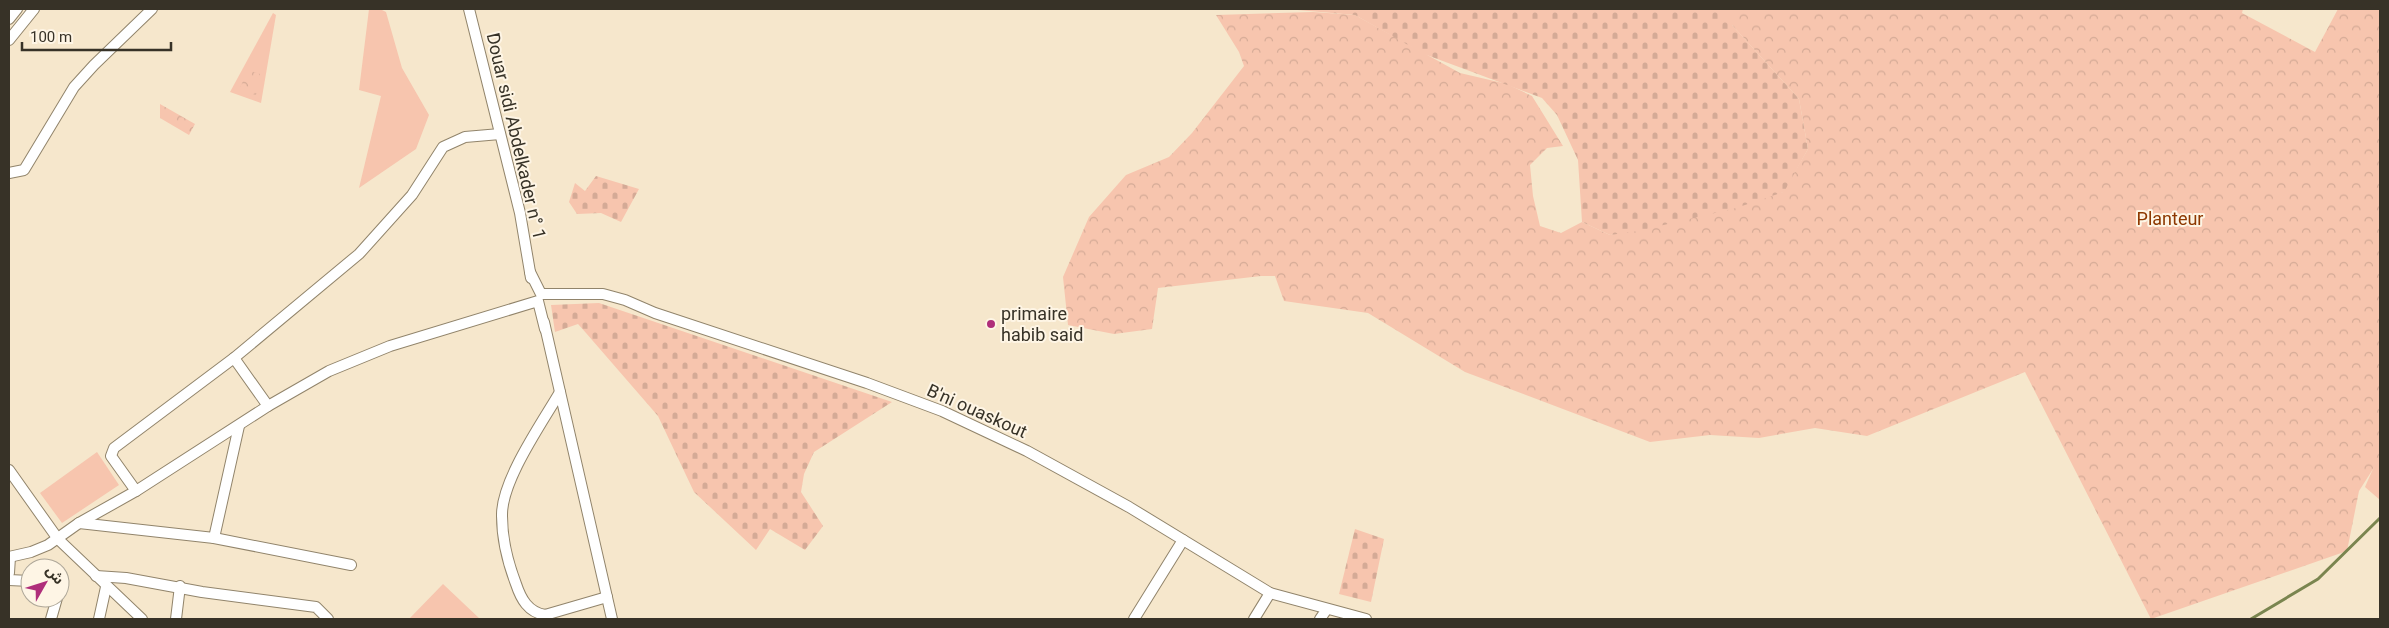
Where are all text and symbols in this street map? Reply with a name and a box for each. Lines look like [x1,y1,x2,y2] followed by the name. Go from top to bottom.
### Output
[22,20,171,52] scale bar
[30,28,72,46] text: 100 m
[482,31,550,241] street label: Douar sidi Abdelkader n° 1
[2137,208,2203,229] park label: Planteur
[1001,303,1083,345] place label: primaire habib said
[985,318,997,330] marker: primaire habib said
[924,379,1031,442] street label: B'ni ouaskout
[20,558,70,608] north arrow
[43,562,67,587] text: ش

